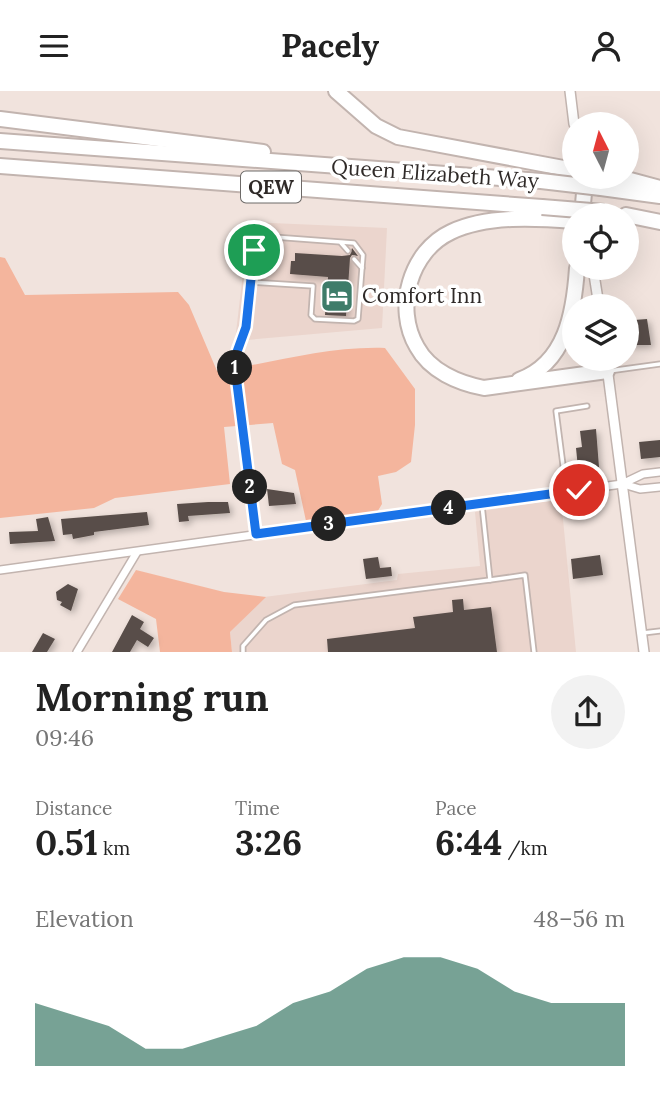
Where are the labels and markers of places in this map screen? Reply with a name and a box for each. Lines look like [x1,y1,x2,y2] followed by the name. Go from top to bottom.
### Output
[224,220,284,280] pin
[318,277,356,315] hotel icon: Comfort Inn
[362,282,483,309] place label: Comfort Inn
[218,351,252,385] pin: 1
[549,460,609,520] pin
[232,469,268,505] pin: 2
[432,491,466,525] pin: 4
[312,507,346,541] pin: 3

